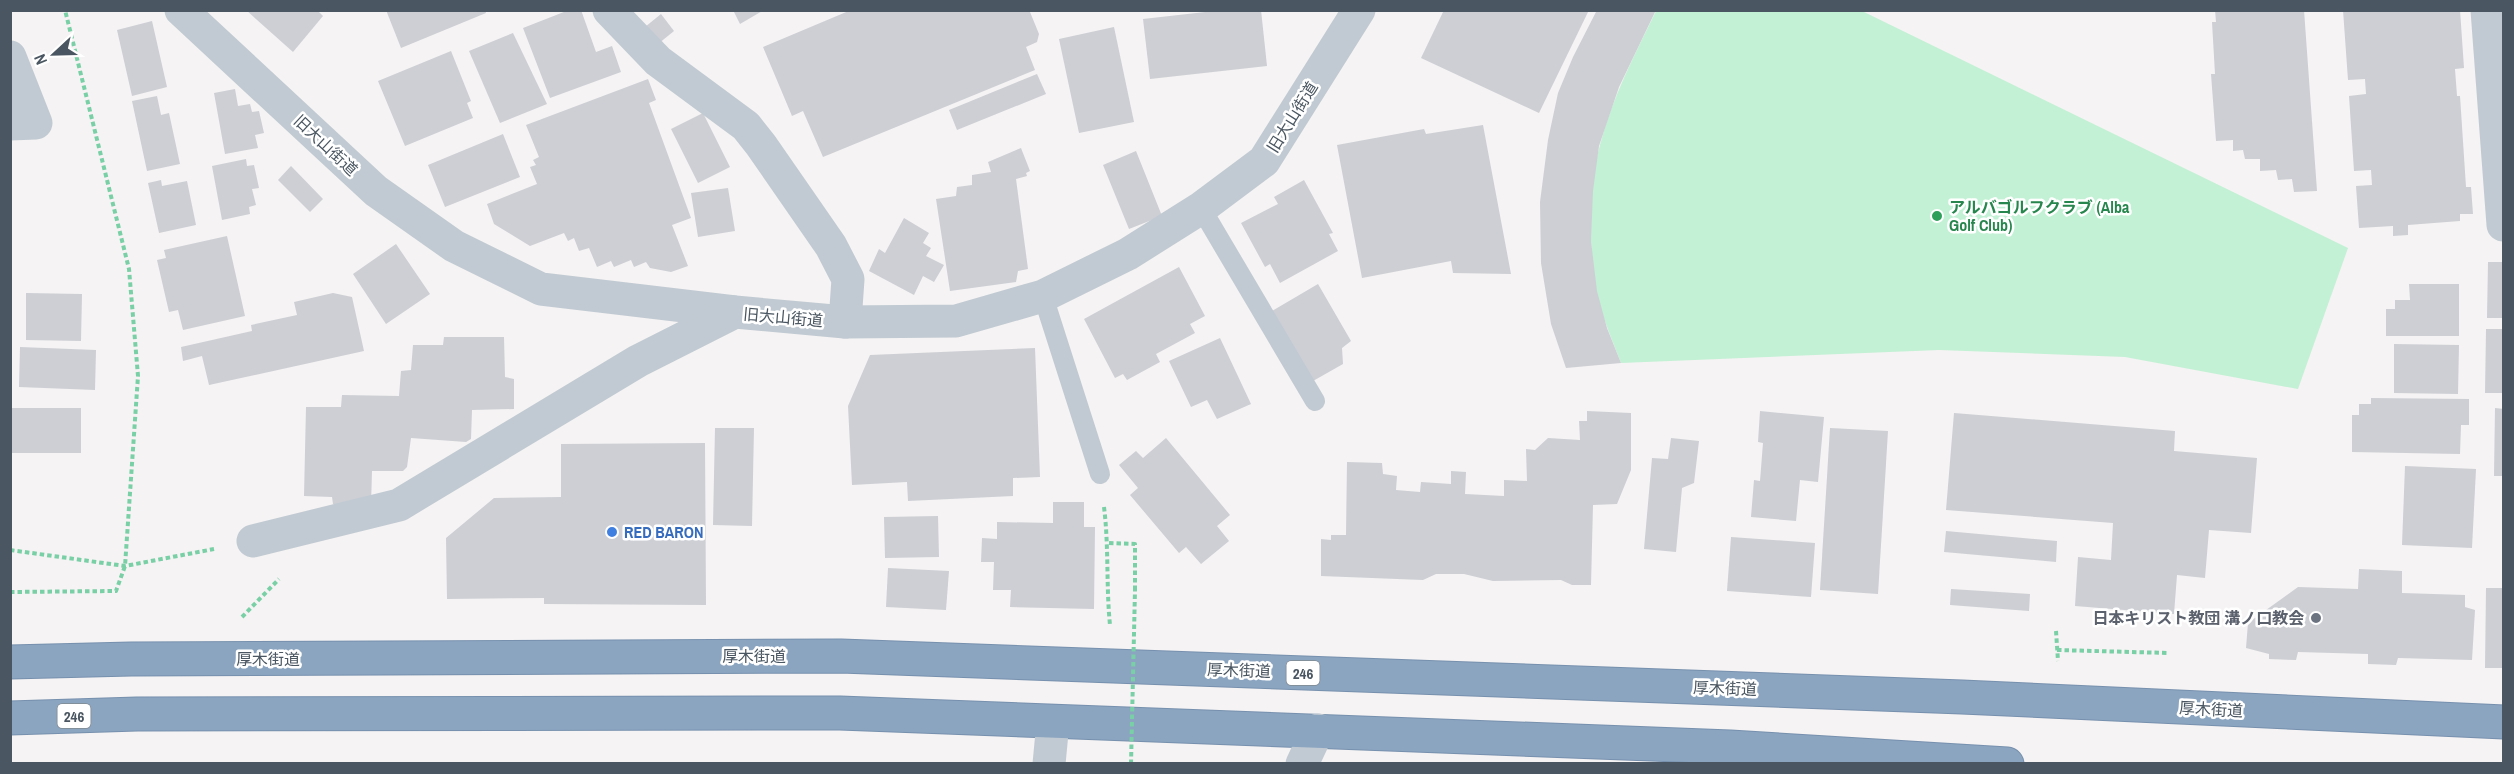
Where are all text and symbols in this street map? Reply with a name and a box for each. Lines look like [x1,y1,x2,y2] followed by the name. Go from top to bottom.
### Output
[24,24,84,84] north arrow
[28,51,52,68] text: N
[1261,77,1323,157] street label: 旧大山街道
[289,110,363,180] street label: 旧大山街道
[1949,196,2130,236] place label: アルバゴルフクラブ (Alba Golf Club)
[1930,209,1944,223] marker: アルバゴルフクラブ (Alba Golf Club)
[742,303,824,331] street label: 旧大山街道
[624,521,703,543] place label: RED BARON
[605,525,619,539] marker: RED BARON
[2092,607,2304,629] place label: 日本キリスト教団 溝ノ口教会
[2309,611,2323,625] marker: 日本キリスト教団 溝ノ口教会
[722,645,786,667] street label: 厚木街道
[236,648,300,670] street label: 厚木街道
[1207,658,1271,682] street label: 厚木街道
[1286,661,1320,685] road number: 246
[1693,676,1757,700] street label: 厚木街道
[2178,696,2244,722] street label: 厚木街道
[58,704,90,728] road number: 246

